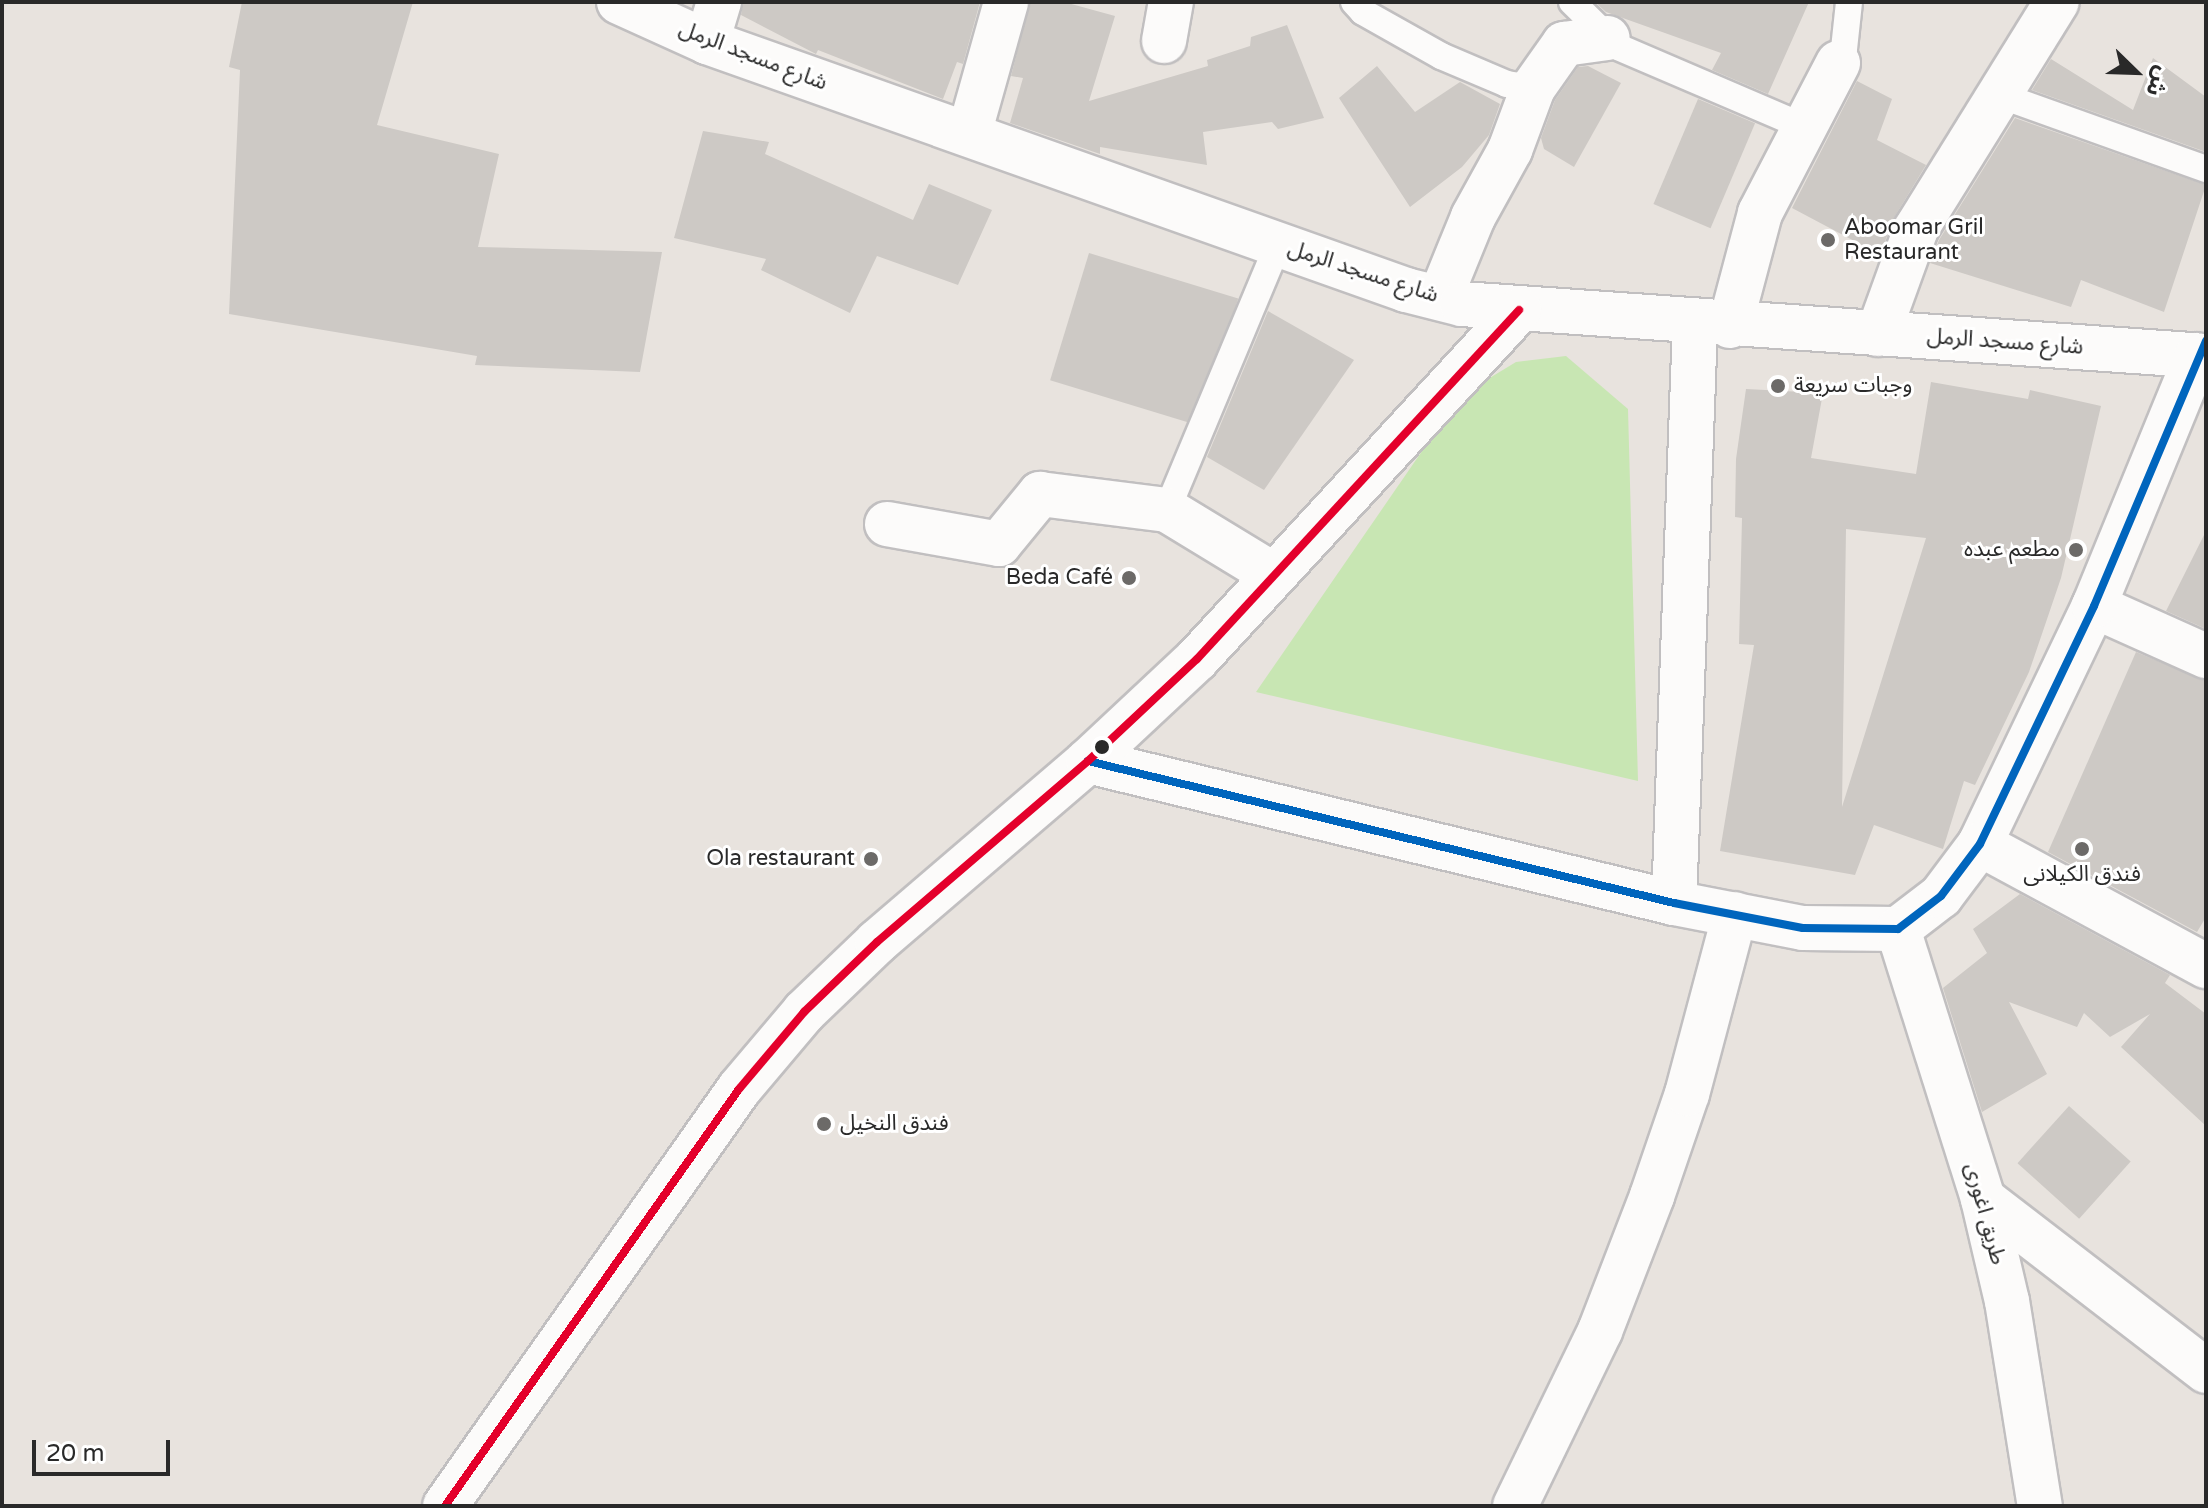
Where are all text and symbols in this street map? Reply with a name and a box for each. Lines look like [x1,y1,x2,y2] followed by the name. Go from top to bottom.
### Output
[675,16,831,96] street label: شارع مسجد الرمل
[2096,32,2176,112] north arrow
[2140,62,2176,100] text: ش
[1844,214,1984,266] place label: Aboomar Gril Restaurant
[1819,231,1837,249] marker: Aboomar Gril Restaurant
[1284,235,1442,309] street label: شارع مسجد الرمل
[1926,323,2084,361] street label: شارع مسجد الرمل
[1794,373,1912,399] place label: وجبات سريعة
[1769,377,1787,395] marker: وجبات سريعة
[1964,537,2060,563] place label: مطعم عبده
[2067,541,2085,559] marker: مطعم عبده
[1006,565,1113,591] place label: Beda Café
[1120,569,1138,587] marker: Beda Café
[1094,739,1110,755] unlabelled marker
[2073,840,2091,858] marker: فندق الكيلانى
[706,846,855,872] place label: Ola restaurant
[862,850,880,868] marker: Ola restaurant
[2023,862,2141,888] place label: فندق الكيلانى
[840,1111,949,1137] place label: فندق النخيل
[815,1115,833,1133] marker: فندق النخيل
[1959,1160,2011,1268] street label: طريق اغورى
[36,1424,174,1474] scale bar
[46,1439,104,1468] text: 20 m

